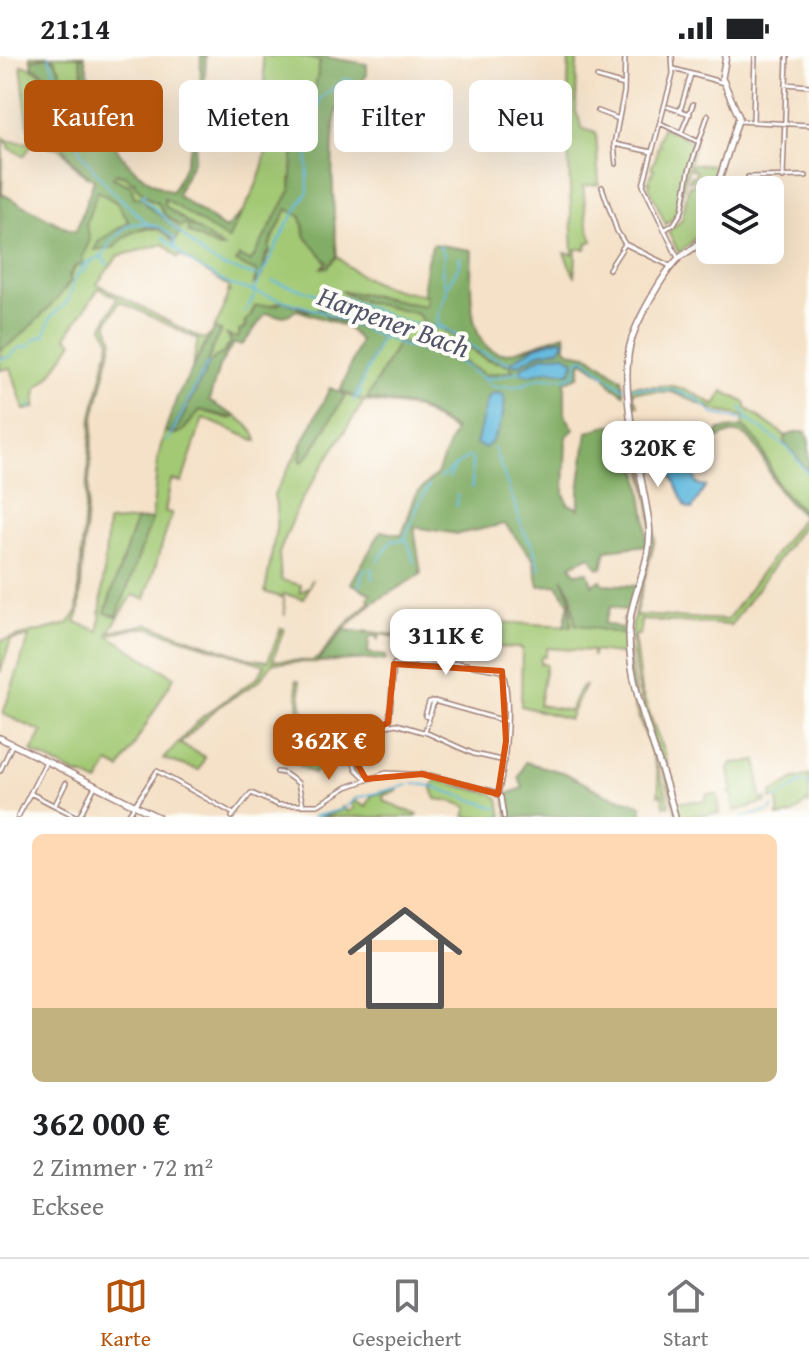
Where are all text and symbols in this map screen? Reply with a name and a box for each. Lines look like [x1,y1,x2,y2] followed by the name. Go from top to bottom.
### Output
[40,6,111,50] text: 21:14
[24,80,163,152] chip: Kaufen
[179,80,318,152] chip: Mieten
[334,80,453,152] chip: Filter
[469,80,572,152] chip: Neu
[696,176,784,264] map controls
[696,176,784,264] button: layers
[311,274,476,367] water label: Harpener Bach
[593,421,723,489] pin: 320K €
[620,427,696,466] text: 320K €
[381,609,511,677] pin: 311K €
[408,615,484,654] text: 311K €
[264,714,394,782] pin: 362K €
[291,720,367,759] text: 362K €
[333,886,477,1030] icon: home
[32,1098,170,1147] text: 362 000 €
[32,1147,213,1186] text: 2 Zimmer · 72 m²
[32,1186,104,1225] text: Ecksee
[101,1274,151,1354] tab: Karte
[352,1274,462,1354] tab: Gespeichert
[663,1274,708,1354] tab: Start

